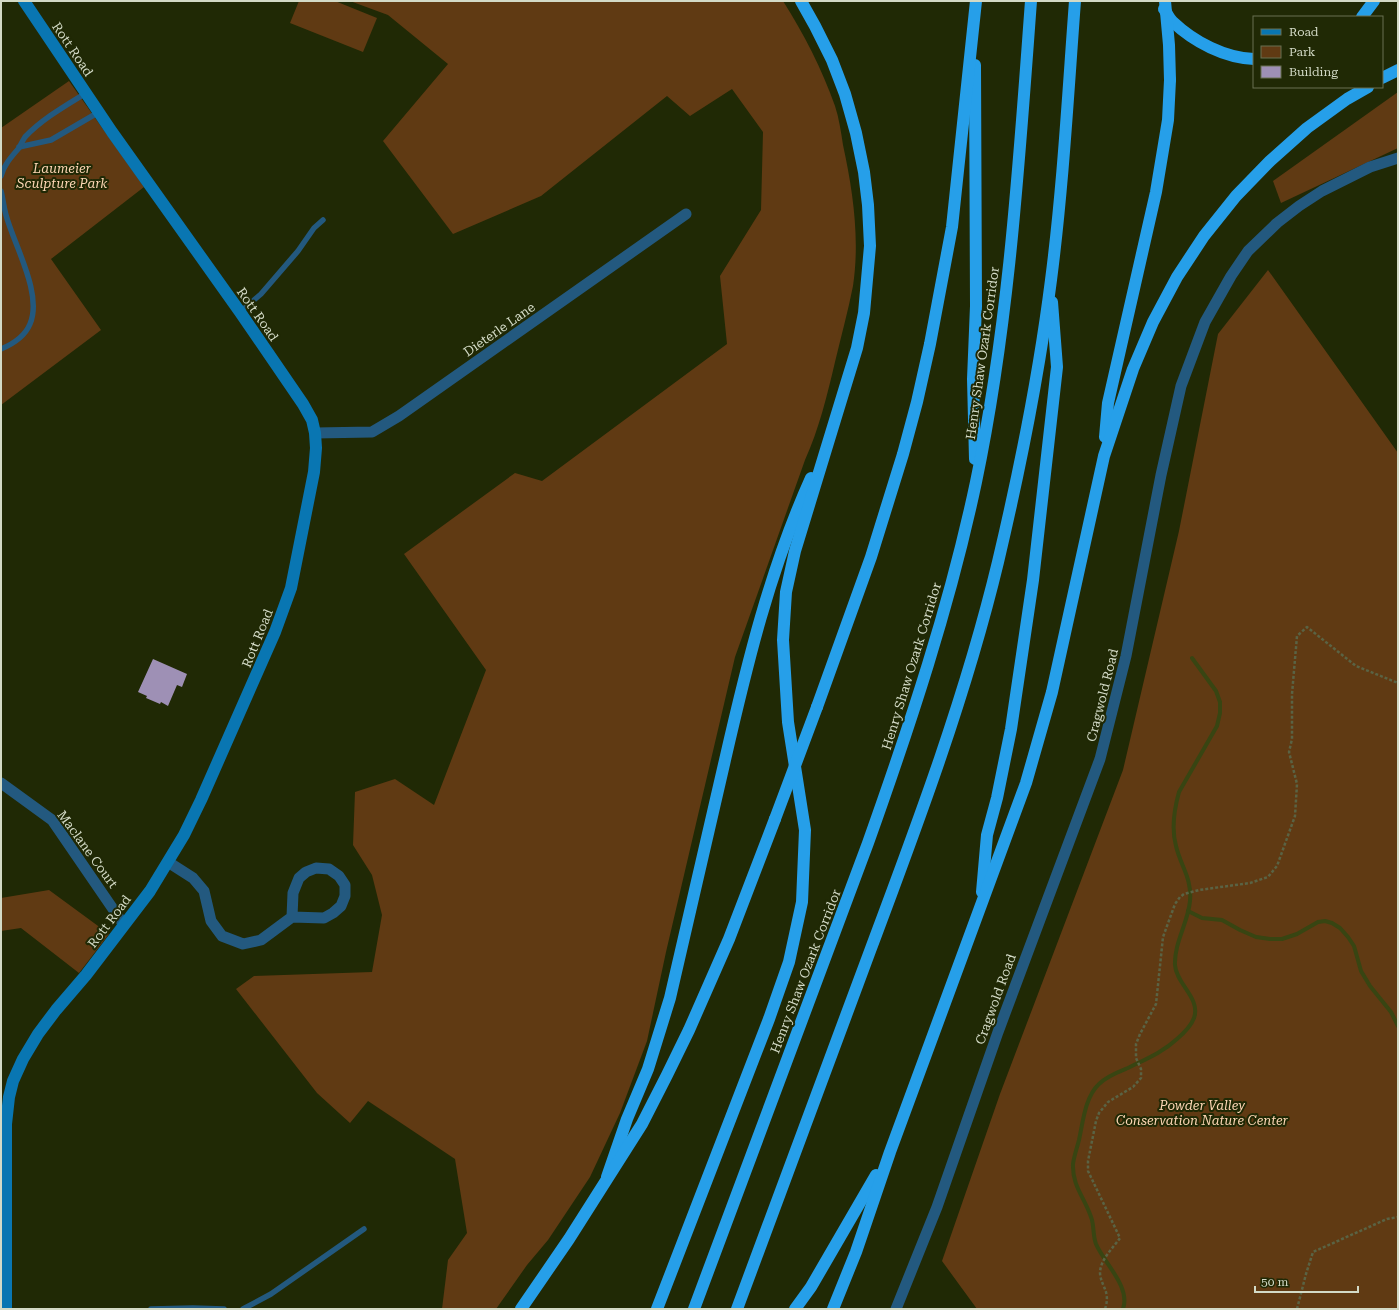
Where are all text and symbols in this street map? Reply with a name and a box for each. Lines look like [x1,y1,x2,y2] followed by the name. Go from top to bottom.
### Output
[1253,16,1383,88] legend
[49,19,96,80] street label: Rott Road
[1289,25,1319,39] text: Road
[1289,45,1316,59] text: Park
[1289,65,1338,79] text: Building
[16,161,108,191] park label: Laumeier Sculpture Park
[963,265,1002,440] street label: Henry Shaw Ozark Corridor
[234,285,282,344] street label: Rott Road
[461,299,538,360] street label: Dieterle Lane
[879,580,944,752] street label: Henry Shaw Ozark Corridor
[239,606,276,670] street label: Rott Road
[1084,646,1121,743] street label: Cragwold Road
[54,808,121,891] street label: Maclane Court
[767,887,844,1055] street label: Henry Shaw Ozark Corridor
[85,892,134,951] street label: Rott Road
[972,951,1019,1046] street label: Cragwold Road
[1116,1098,1289,1128] park label: Powder Valley Conservation Nature Center
[1255,1268,1358,1294] scale bar
[1261,1275,1288,1289] text: 50 m

